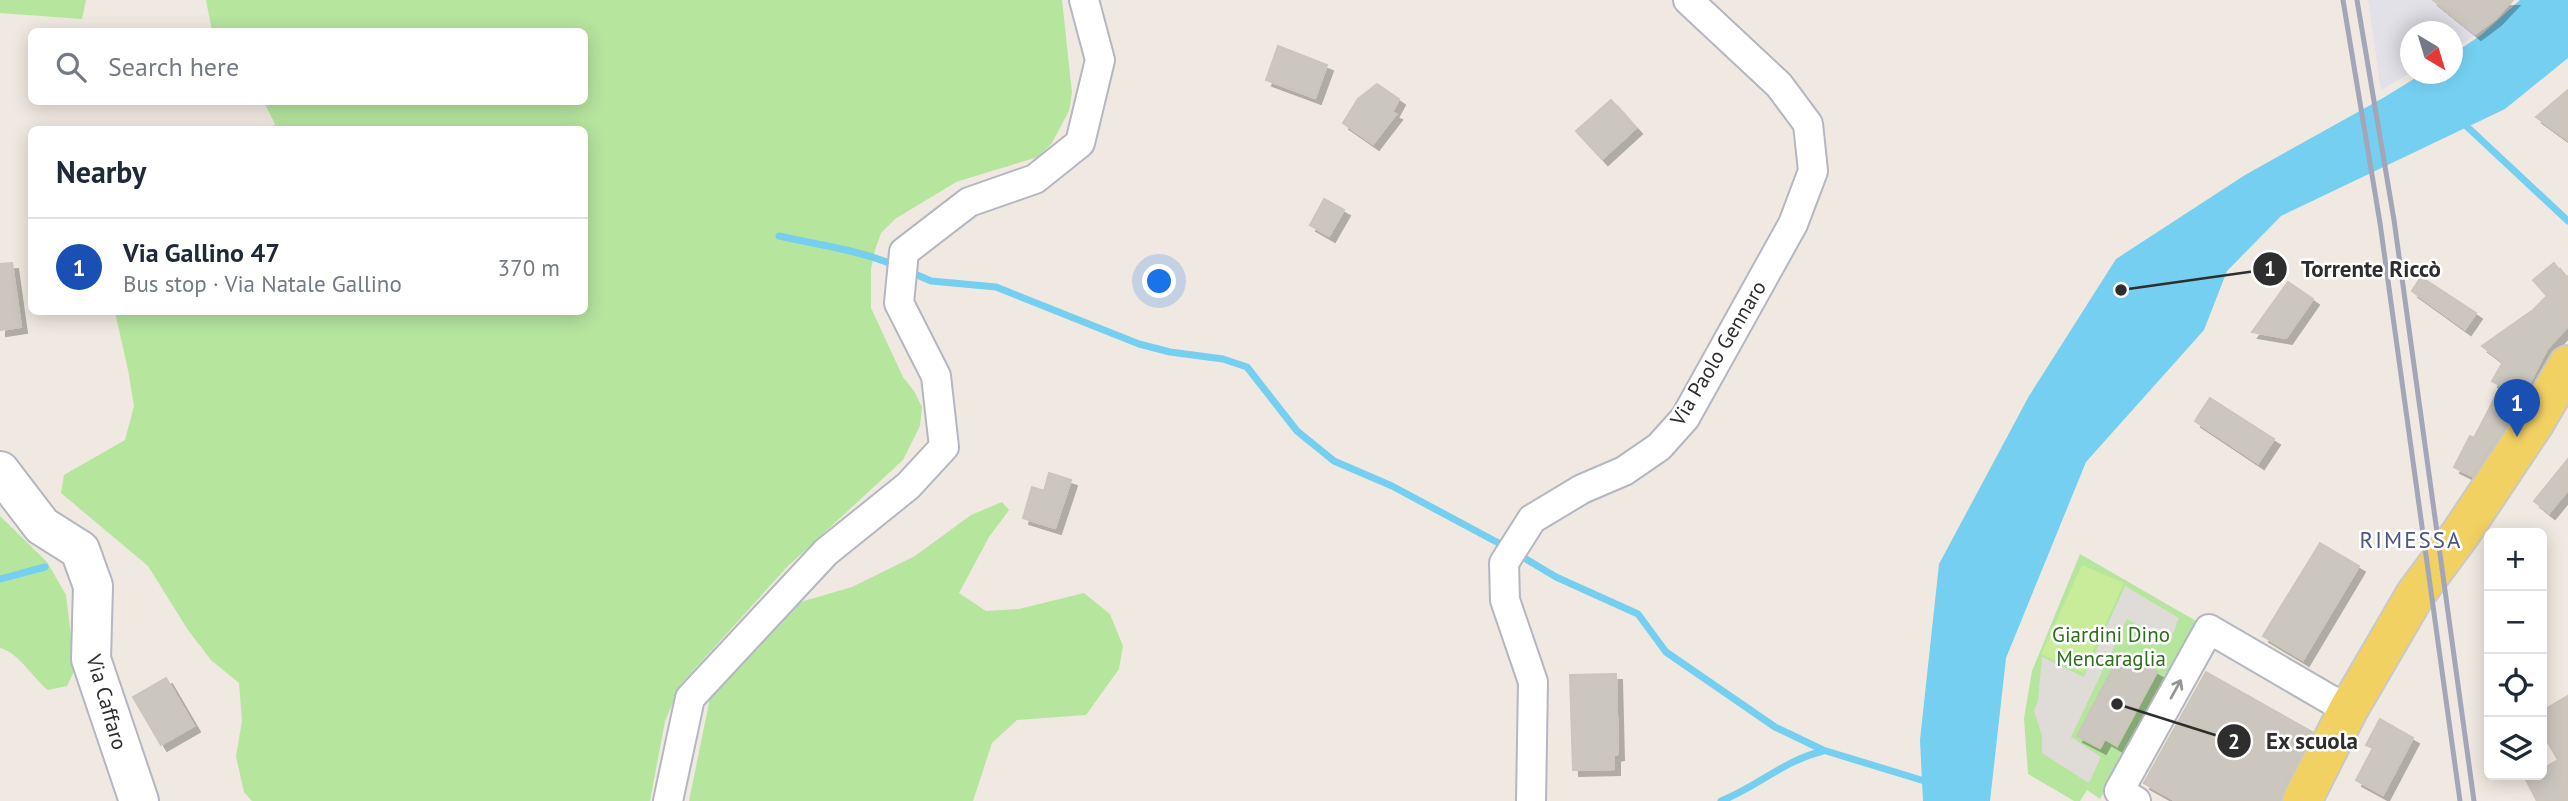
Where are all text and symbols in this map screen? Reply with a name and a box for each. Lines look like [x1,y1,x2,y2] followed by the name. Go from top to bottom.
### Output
[2400,21,2463,84] north arrow
[28,28,588,105] search box
[52,48,90,86] icon: search
[108,50,239,83] text: Search here
[56,152,146,191] text: Nearby
[123,236,280,269] text: Via Gallino 47
[2252,247,2455,291] callout: Torrente Riccò
[72,253,86,282] text: 1
[498,253,560,282] text: 370 m
[2301,254,2441,283] text: Torrente Riccò
[2264,255,2276,282] text: 1
[1142,264,1176,298] your location
[123,269,402,298] text: Bus stop · Via Natale Gallino
[1664,276,1772,431] street label: Via Paolo Gennaro
[2494,379,2540,437] pin: 1
[2360,525,2462,554] district label: RIMESSA
[2484,528,2547,780] map controls
[2484,528,2547,591] button: +
[2484,591,2547,654] button: −
[2052,621,2170,672] park label: Giardini Dino Mencaraglia
[80,650,133,753] street label: Via Caffaro
[2484,654,2547,717] button: locate
[2169,679,2183,699] one-way arrow
[2484,717,2547,780] button: layers
[2216,719,2372,763] callout: Ex scuola
[2266,726,2358,755] text: Ex scuola
[2228,728,2240,755] text: 2

